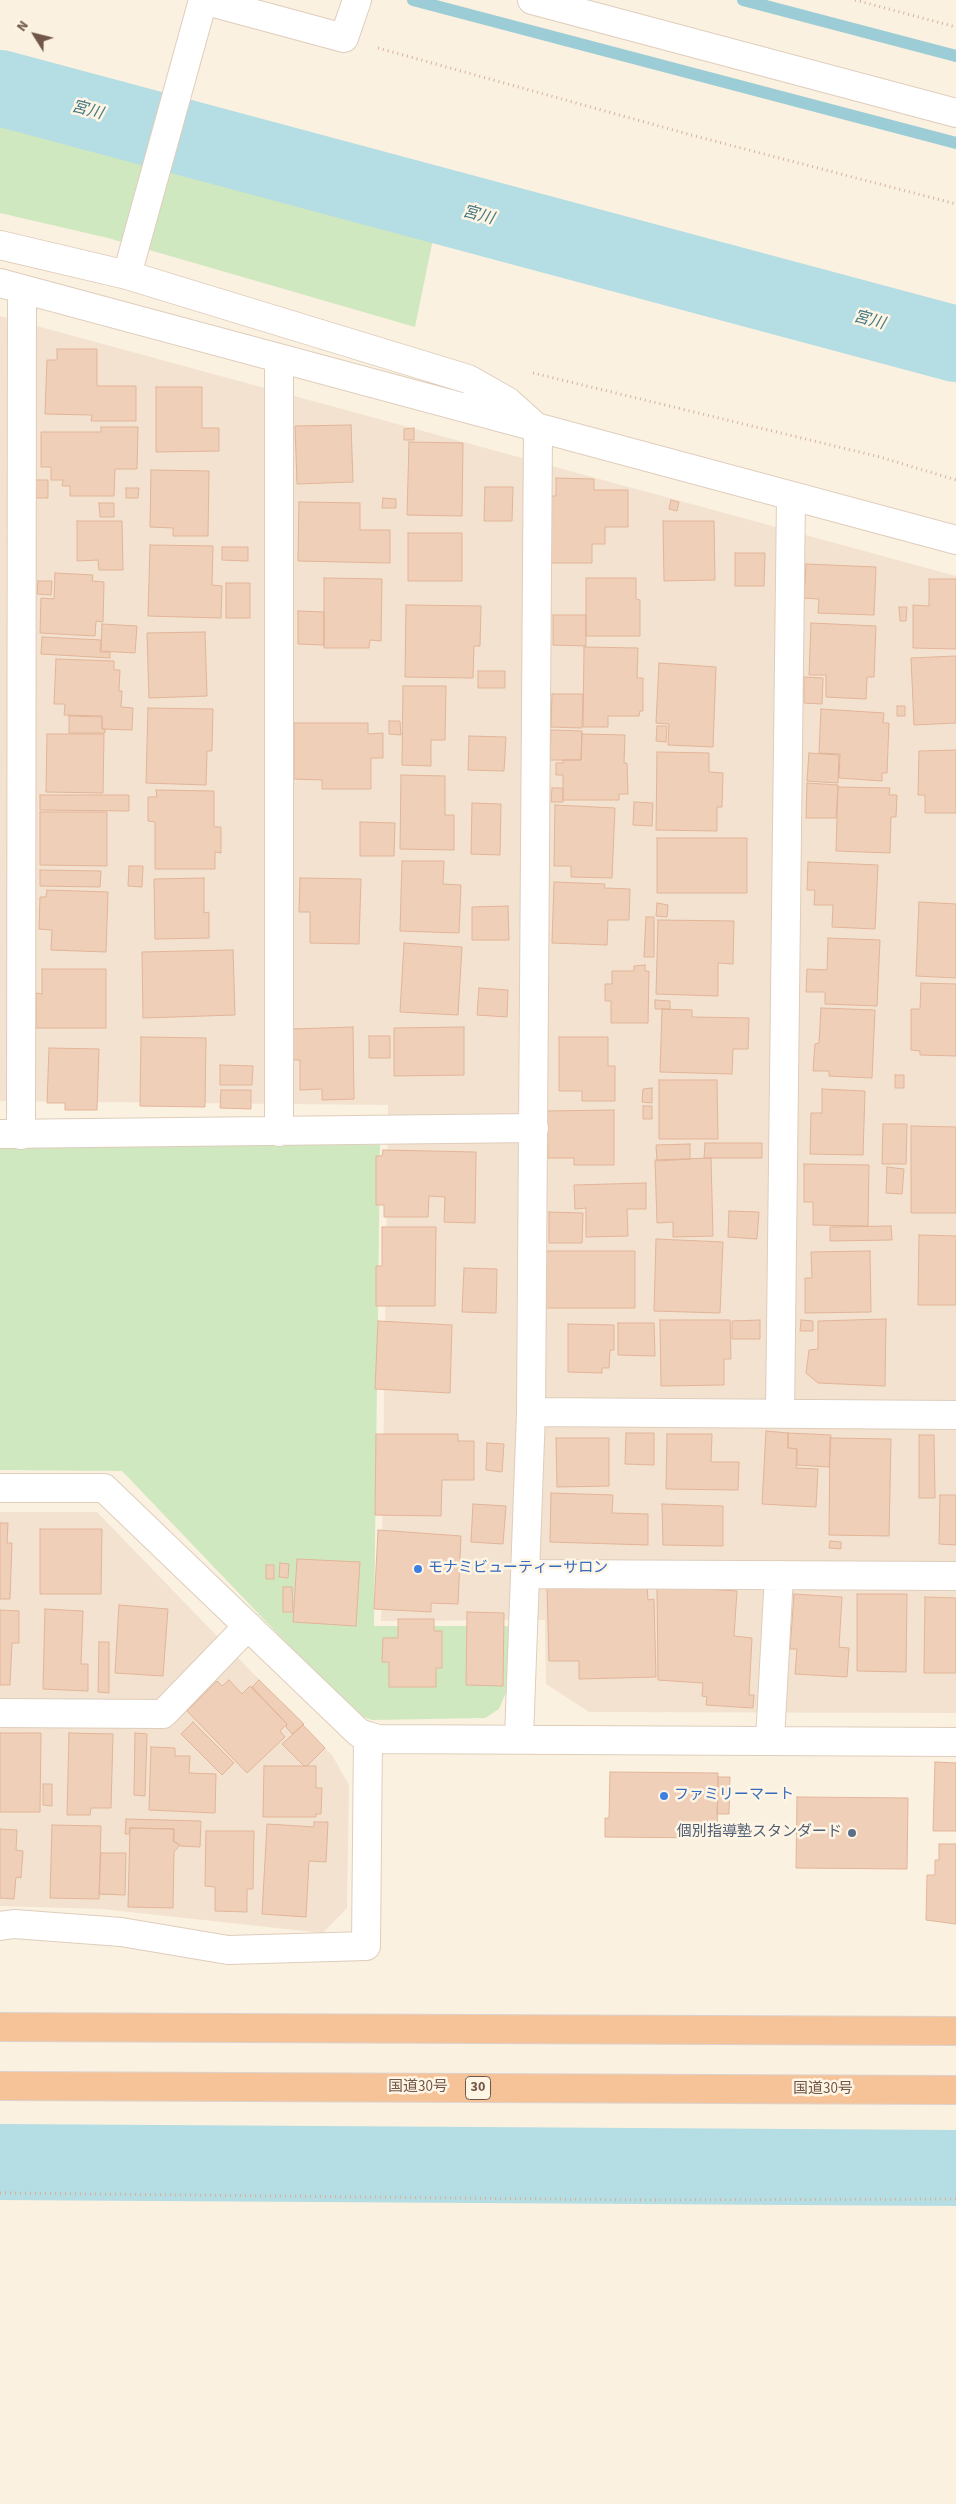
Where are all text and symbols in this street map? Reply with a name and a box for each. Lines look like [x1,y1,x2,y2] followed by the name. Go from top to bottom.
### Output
[10,10,60,60] north arrow
[12,17,34,36] text: N
[69,98,105,124] water label: 宮川
[460,203,496,229] water label: 宮川
[851,308,887,334] water label: 宮川
[428,1560,608,1578] place label: モナミビューティーサロン
[412,1563,424,1575] marker: モナミビューティーサロン
[674,1787,794,1805] place label: ファミリーマート
[658,1790,670,1802] marker: ファミリーマート
[677,1824,842,1842] place label: 個別指導塾スタンダード
[846,1827,858,1839] marker: 個別指導塾スタンダード
[466,2076,490,2100] road number: 30
[388,2079,448,2097] street label: 国道30号
[793,2081,853,2099] street label: 国道30号

